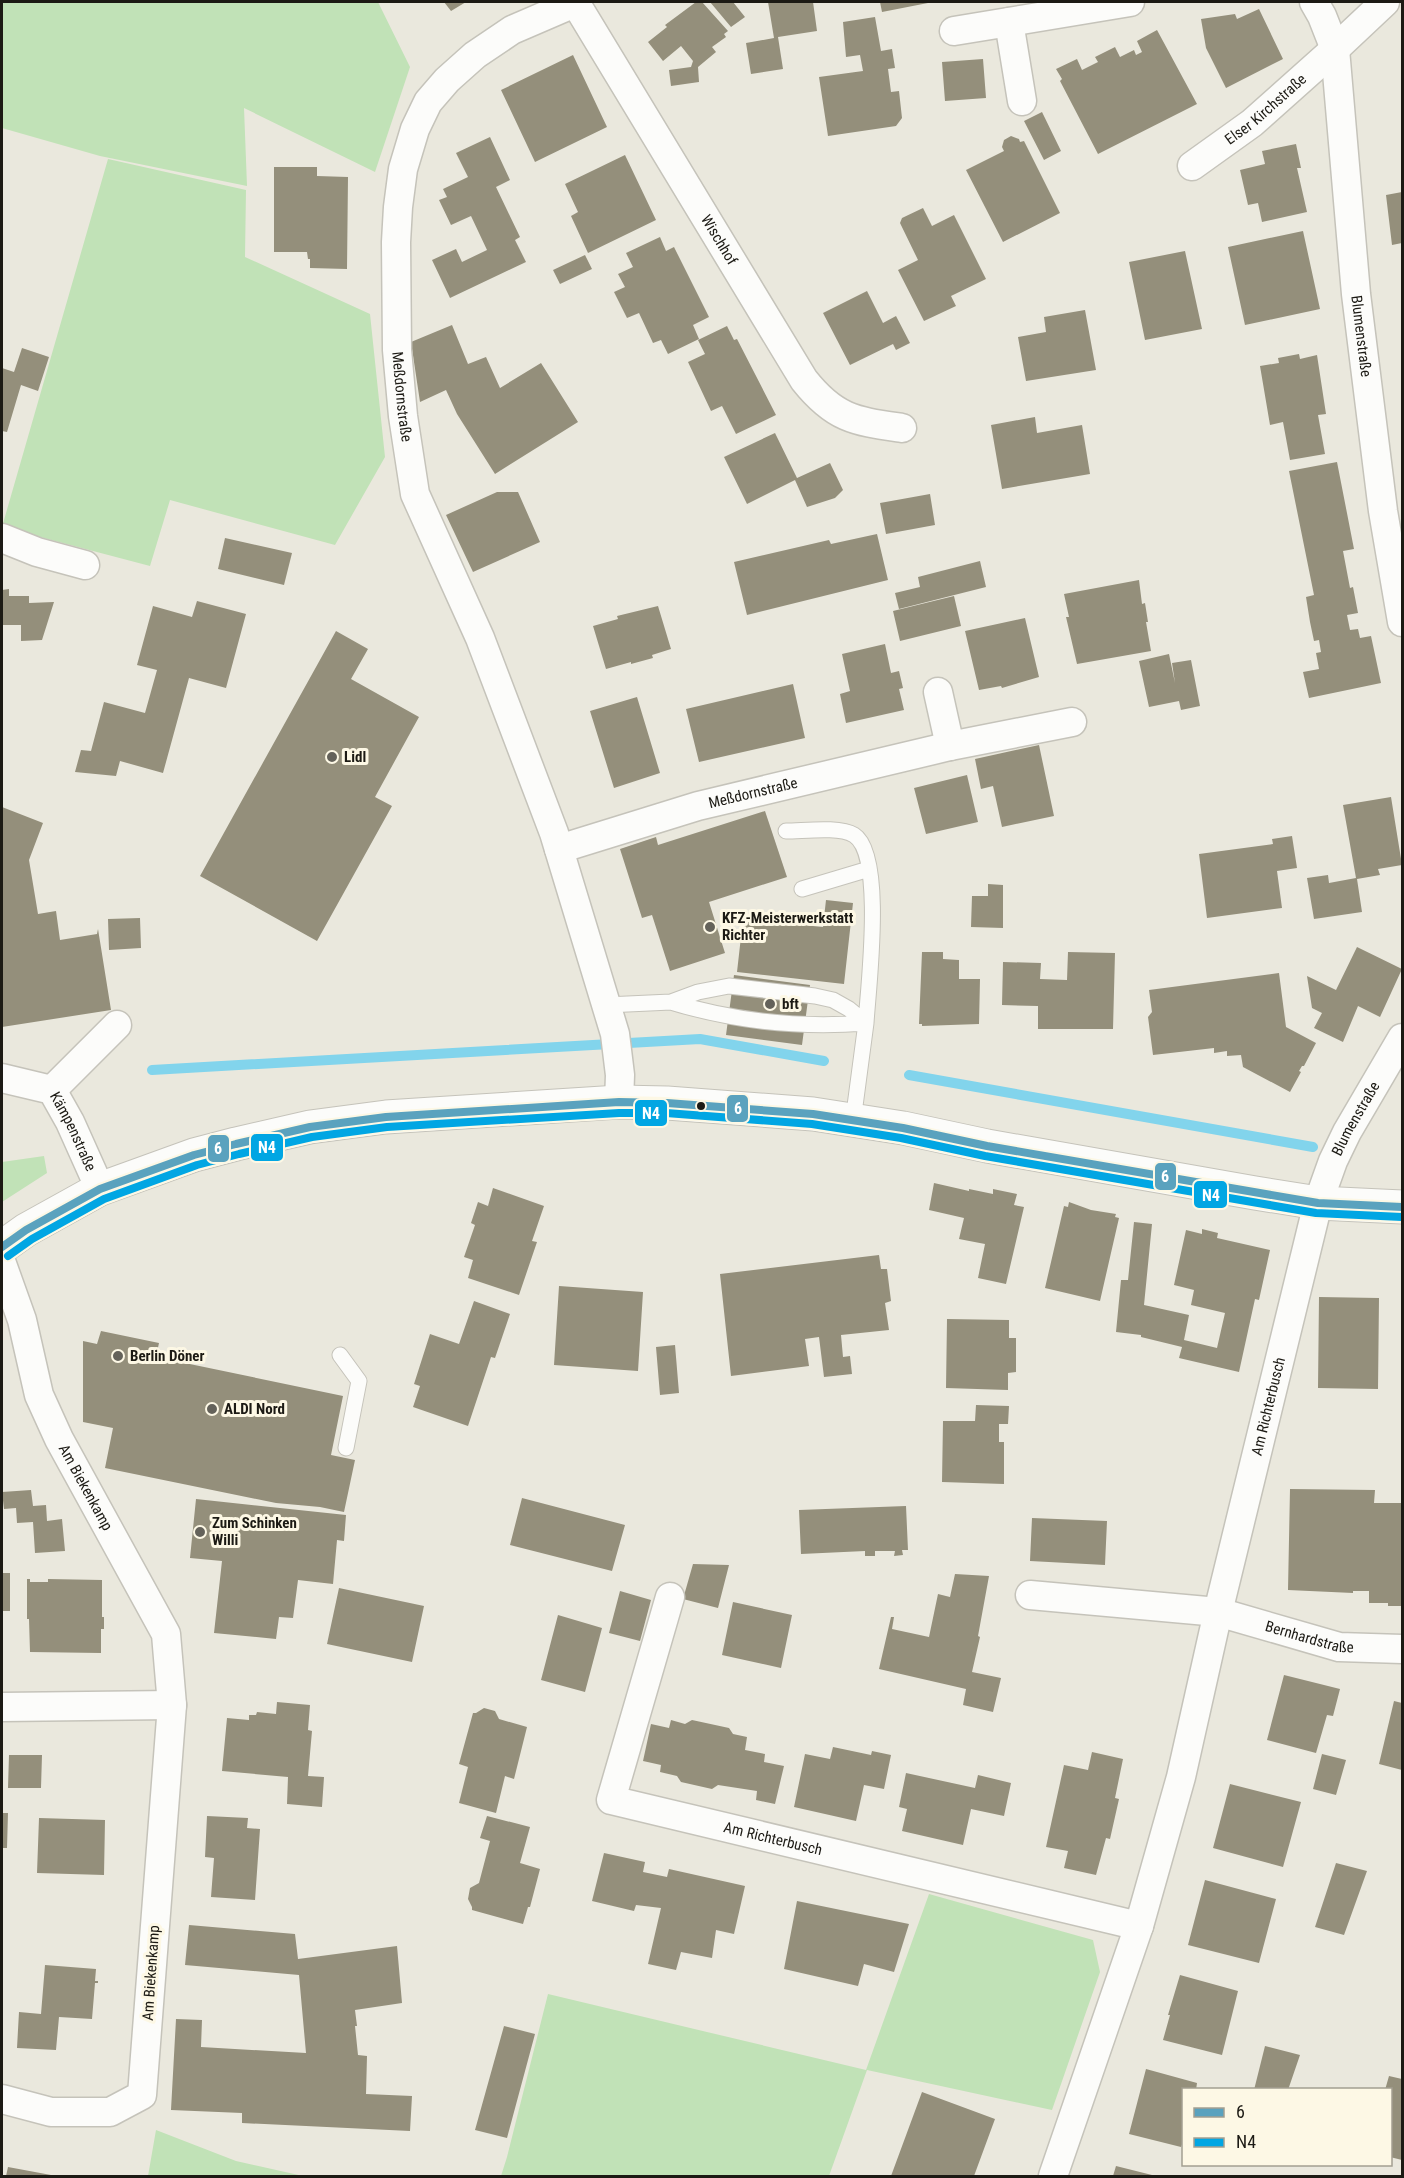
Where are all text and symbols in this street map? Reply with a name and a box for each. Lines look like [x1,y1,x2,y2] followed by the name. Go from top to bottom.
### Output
[1221,70,1310,148] street label: Elser Kirchstraße
[697,211,741,268] street label: Wischhof
[1347,294,1375,378] street label: Blumenstraße
[388,351,416,443] street label: Meßdornstraße
[344,748,366,766] place label: Lidl
[325,750,339,764] marker: Lidl
[707,774,799,812] street label: Meßdornstraße
[722,909,854,944] place label: KFZ-Meisterwerkstatt Richter
[703,920,717,934] marker: KFZ-Meisterwerkstatt Richter
[782,995,799,1013] place label: bft
[763,997,777,1011] marker: bft
[1328,1078,1384,1159] street label: Blumenstraße
[46,1089,100,1174] street label: Kämpenstraße
[726,1094,749,1123] line badge: 6
[634,1099,668,1127] line badge: N4
[734,1099,742,1118] text: 6
[695,1100,707,1112] unlabelled marker
[642,1104,660,1123] text: N4
[250,1133,284,1162] line badge: N4
[207,1134,230,1163] line badge: 6
[258,1138,276,1157] text: N4
[214,1139,222,1158] text: 6
[1154,1162,1177,1191] line badge: 6
[1161,1167,1169,1186] text: 6
[1193,1180,1228,1209] line badge: N4
[1202,1186,1220,1205] text: N4
[130,1347,204,1365] place label: Berlin Döner
[111,1349,125,1363] marker: Berlin Döner
[1248,1355,1289,1457] street label: Am Richterbusch
[224,1400,285,1418] place label: ALDI Nord
[205,1402,219,1416] marker: ALDI Nord
[55,1441,117,1534] street label: Am Biekenkamp
[212,1514,297,1549] place label: Zum Schinken Willi
[193,1525,207,1539] marker: Zum Schinken Willi
[1263,1617,1354,1656] street label: Bernhardstraße
[722,1818,824,1859] street label: Am Richterbusch
[139,1925,163,2021] street label: Am Biekenkamp
[1182,2088,1392,2166] legend
[1236,2101,1245,2122] text: 6
[1236,2131,1256,2152] text: N4

